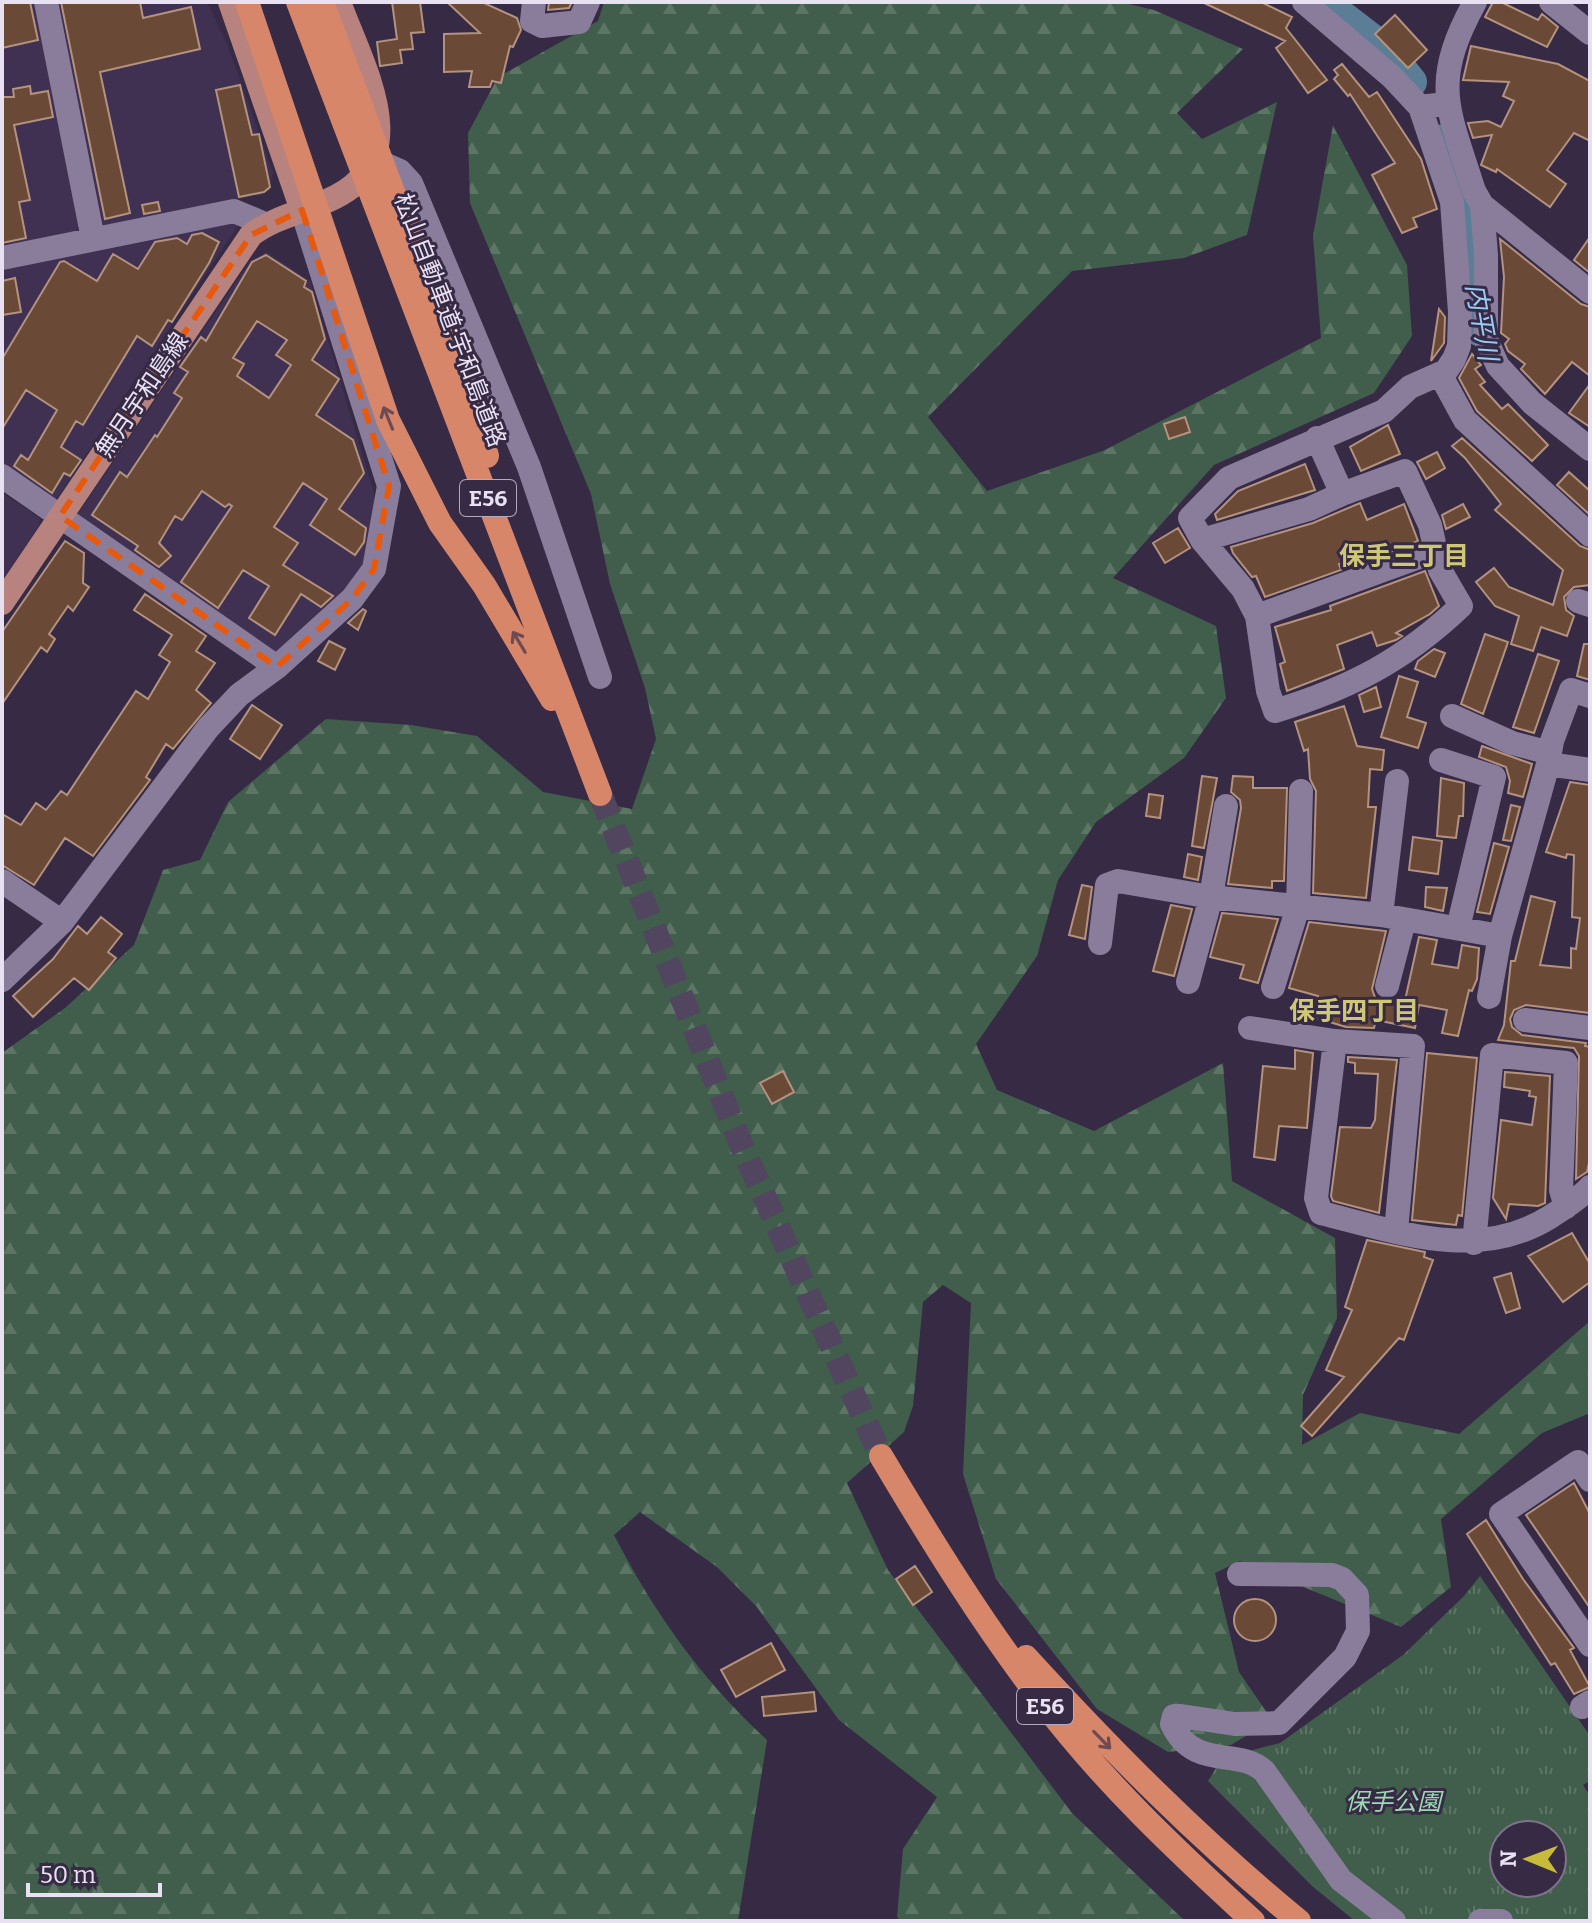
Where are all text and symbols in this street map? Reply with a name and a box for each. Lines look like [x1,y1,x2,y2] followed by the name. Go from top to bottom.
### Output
[389,189,511,451] street label: 松山自動車道;宇和島道路
[1459,281,1504,366] water label: 内平川
[90,327,194,463] street label: 無月宇和島線
[380,406,394,431] one-way arrow
[460,480,516,516] road number: E56
[1339,541,1469,572] district label: 保手三丁目
[511,631,527,654] one-way arrow
[1289,996,1419,1027] district label: 保手四丁目
[1017,1688,1073,1724] road number: E56
[1092,1729,1110,1749] one-way arrow
[1345,1788,1444,1816] park label: 保手公園
[1488,1819,1568,1899] north arrow
[28,1847,160,1897] scale bar
[1495,1850,1522,1867] text: N
[40,1861,96,1889] text: 50 m

